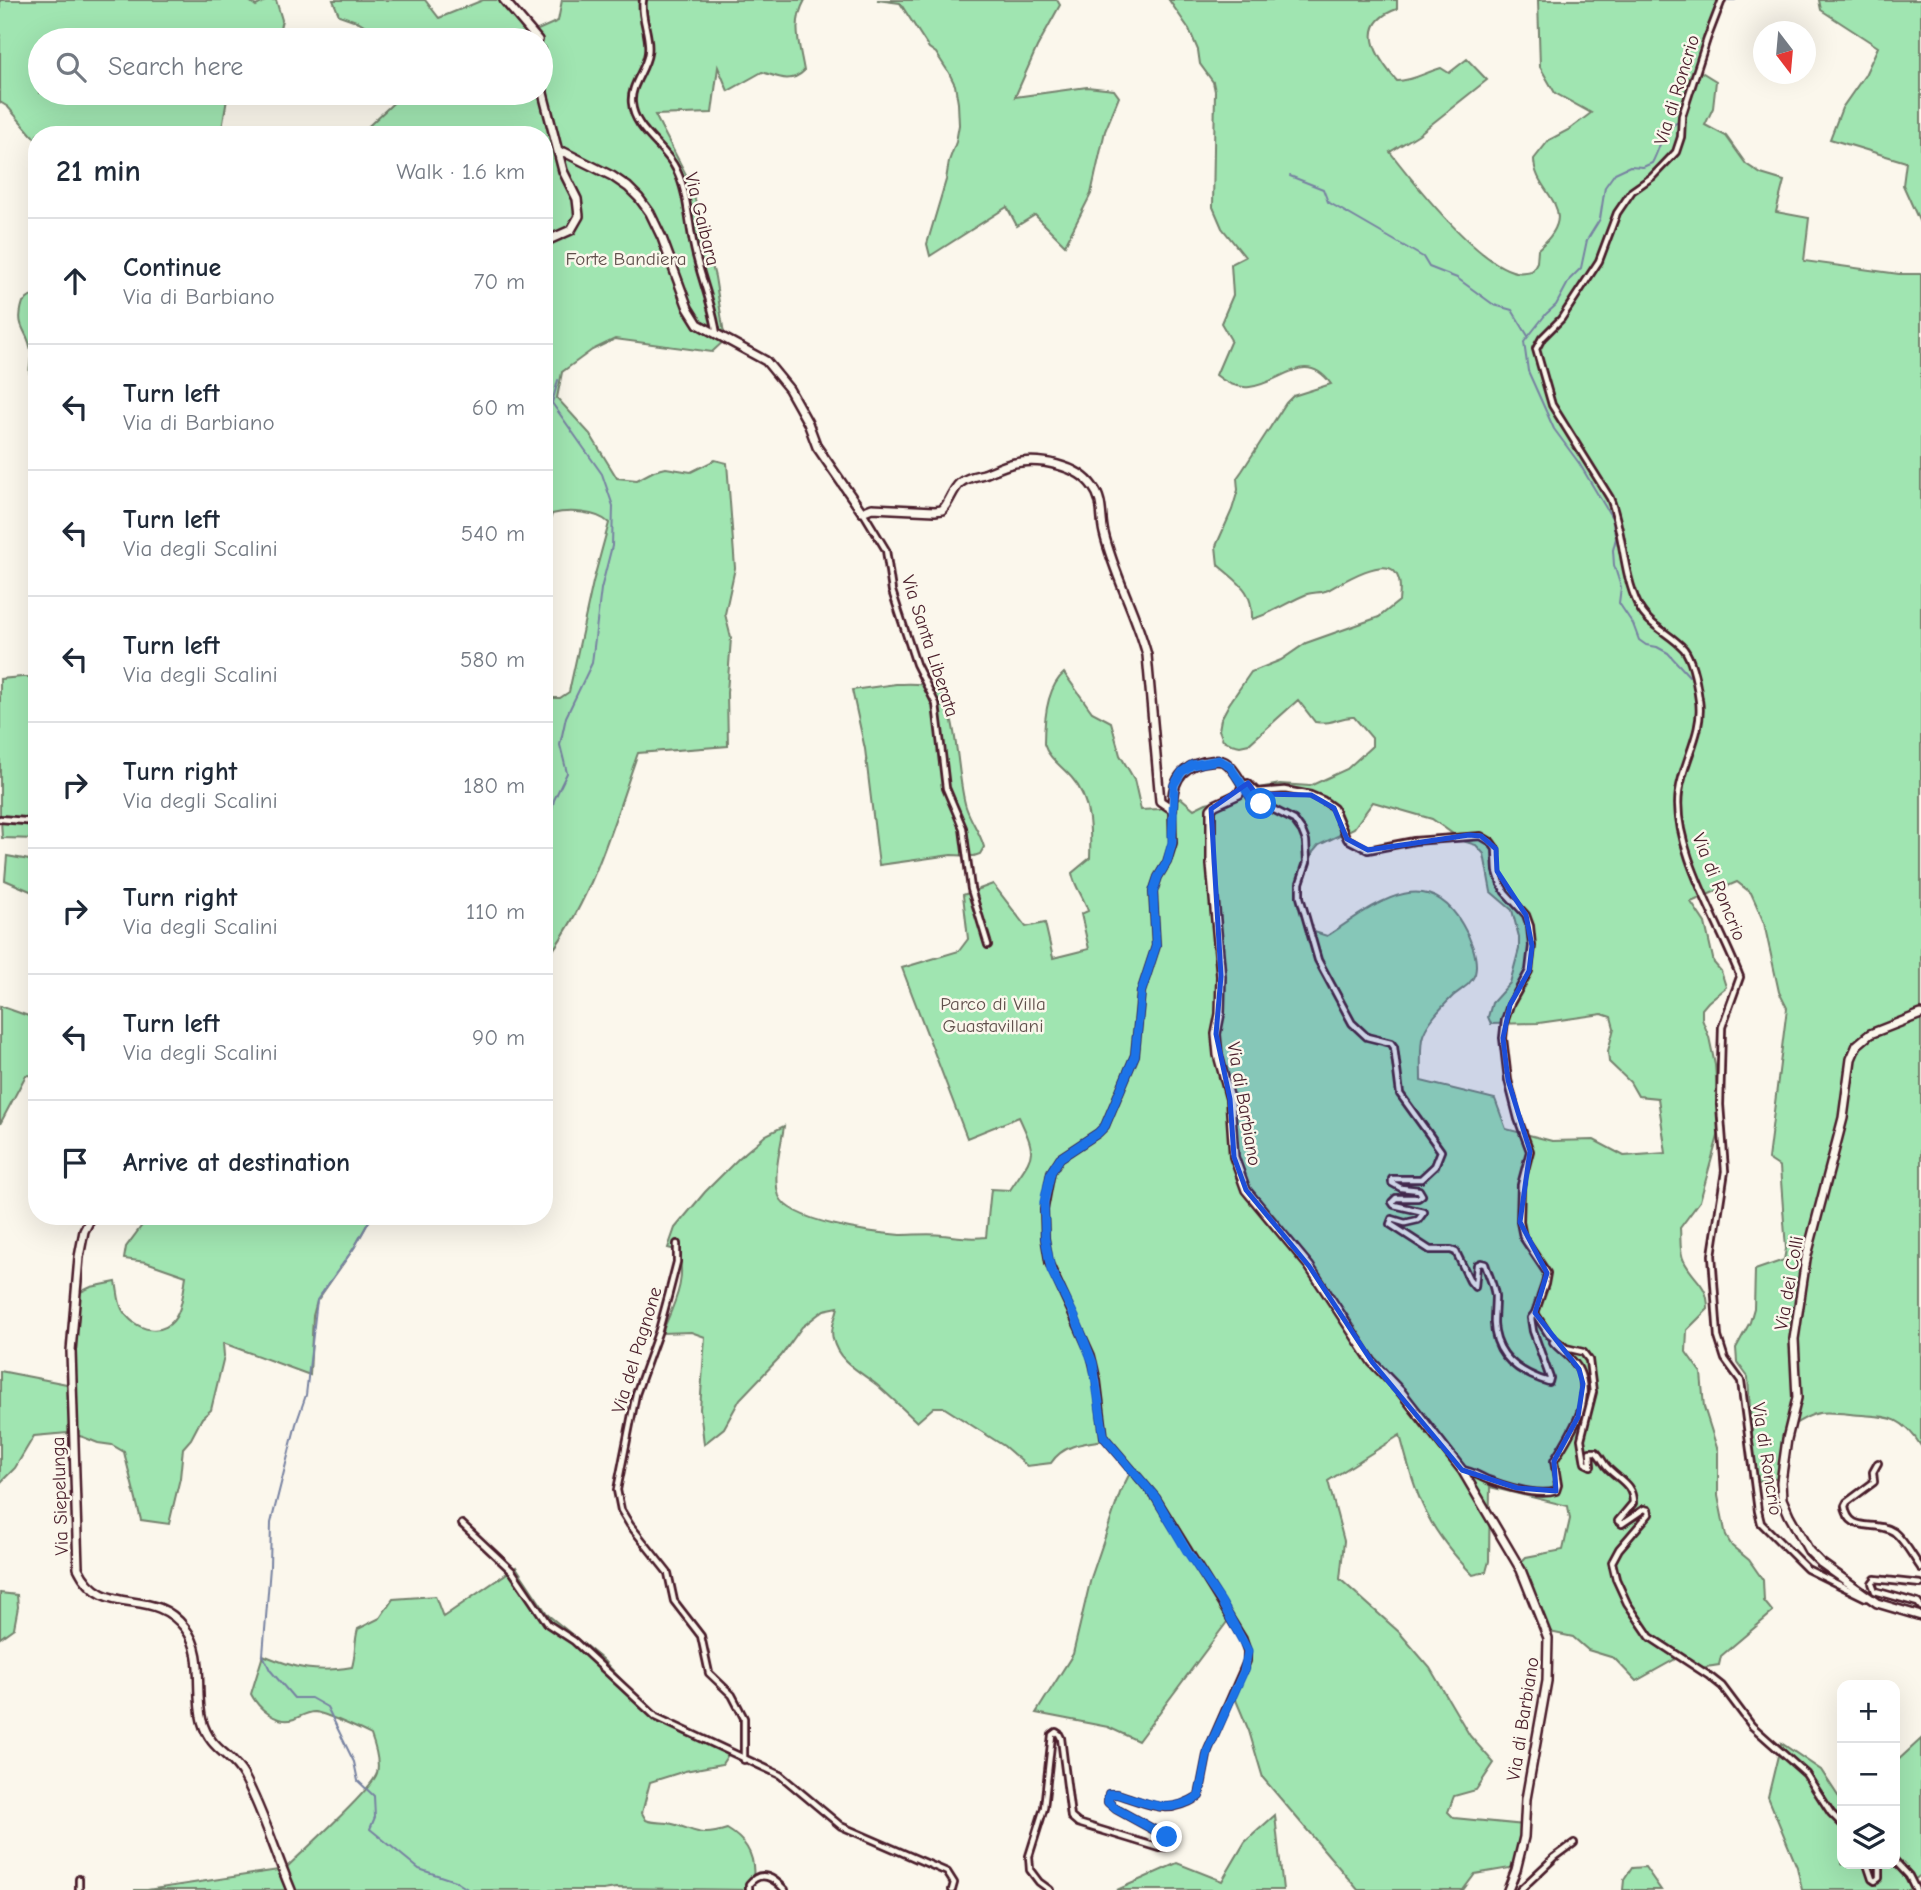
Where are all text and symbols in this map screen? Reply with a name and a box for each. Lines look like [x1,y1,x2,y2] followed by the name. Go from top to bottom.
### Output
[1753,21,1816,84] north arrow
[28,28,553,105] search box
[1650,32,1704,148] street label: Via di Roncrio
[52,48,90,86] icon: search
[108,52,243,82] text: Search here
[56,154,141,189] text: 21 min
[396,158,525,185] text: Walk · 1.6 km
[680,170,724,268] street label: Via Gaibara
[565,248,687,270] park label: Forte Bandiera
[123,253,221,283] text: Continue
[56,262,94,300] icon: ahead
[473,268,525,295] text: 70 m
[123,283,275,310] text: Via di Barbiano
[123,379,220,409] text: Turn left
[56,388,94,426] icon: left
[472,394,525,421] text: 60 m
[123,409,275,436] text: Via di Barbiano
[123,505,220,535] text: Turn left
[56,514,94,552] icon: left
[461,520,525,547] text: 540 m
[123,535,278,562] text: Via degli Scalini
[897,572,963,720] street label: Via Santa Liberata
[123,631,220,661] text: Turn left
[56,640,94,678] icon: left
[460,646,525,673] text: 580 m
[123,661,278,688] text: Via degli Scalini
[123,757,237,787] text: Turn right
[56,766,94,804] icon: right
[463,772,525,799] text: 180 m
[123,787,278,814] text: Via degli Scalini
[1245,788,1276,819] route start
[1687,830,1751,944] street label: Via di Roncrio
[123,883,237,913] text: Turn right
[56,892,94,930] icon: right
[466,898,525,925] text: 110 m
[123,913,278,940] text: Via degli Scalini
[940,993,1046,1037] park label: Parco di Villa Guastavillani
[123,1009,220,1039] text: Turn left
[56,1018,94,1056] icon: left
[472,1024,525,1051] text: 90 m
[123,1039,278,1066] text: Via degli Scalini
[1222,1040,1266,1168] street label: Via di Barbiano
[56,1144,94,1182] icon: arrive
[123,1148,350,1178] text: Arrive at destination
[1770,1234,1808,1332] street label: Via dei Colli
[607,1284,667,1416] street label: Via del Pagnone
[1747,1401,1787,1517] street label: Via di Roncrio
[47,1436,73,1556] street label: Via Siepelunga
[1502,1655,1544,1783] street label: Via di Barbiano
[1837,1680,1900,1869] map controls
[1837,1680,1900,1743] button: +
[1837,1743,1900,1806] button: −
[1837,1806,1900,1869] button: layers
[1151,1821,1182,1852] route end

